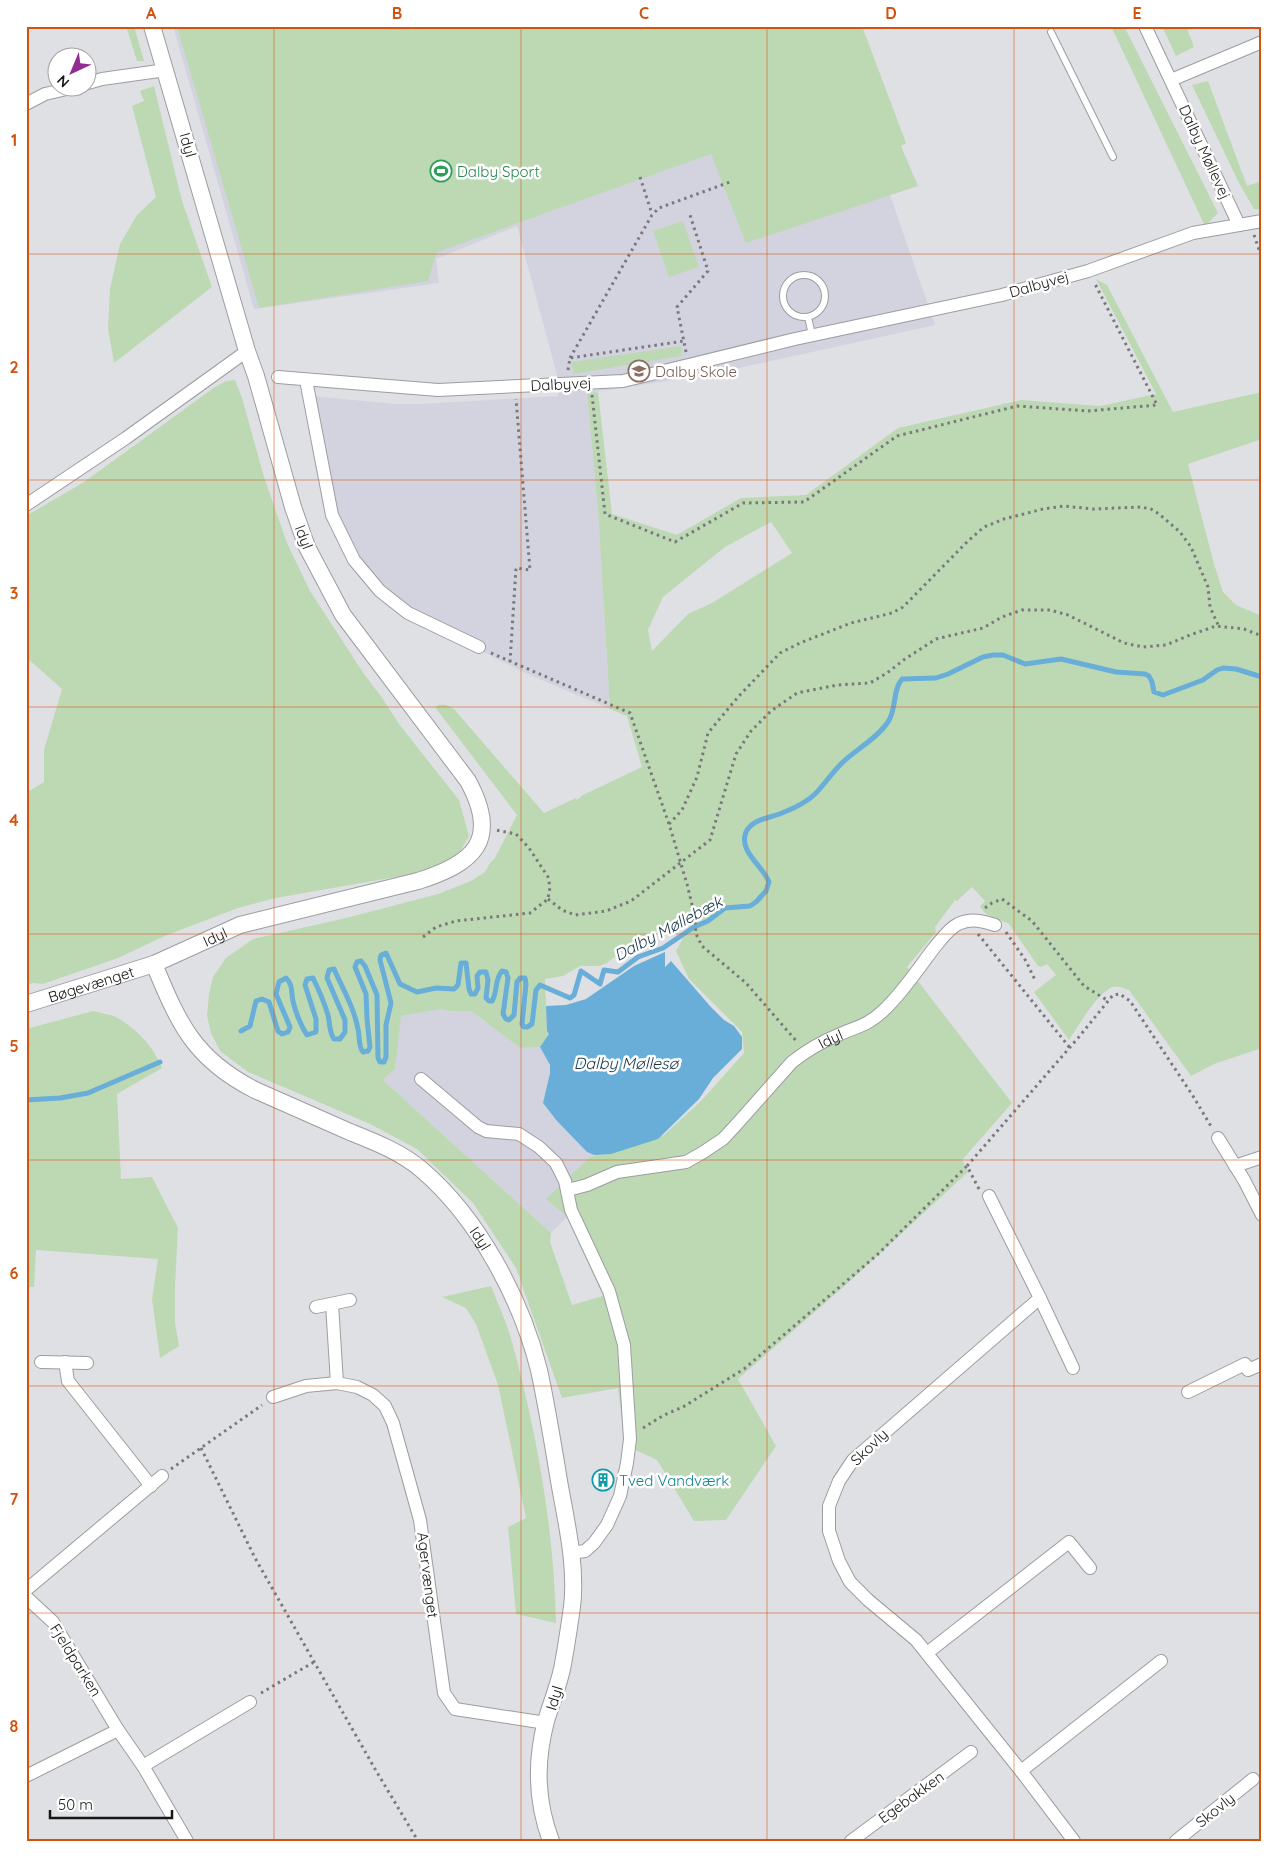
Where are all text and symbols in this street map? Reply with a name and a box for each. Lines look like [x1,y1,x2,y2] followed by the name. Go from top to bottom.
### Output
[146,3,157,23] text: A
[392,3,402,23] text: B
[639,3,649,23] text: C
[885,3,897,23] text: D
[1132,3,1142,23] text: E
[48,48,98,98] north arrow
[53,71,73,91] text: N
[1175,102,1235,202] street label: Dalby Møllevej
[11,130,17,150] text: 1
[175,130,201,160] street label: Idyl
[429,159,453,183] sports icon: Dalby Sport
[457,162,539,181] place label: Dalby Sport
[1007,266,1071,302] street label: Dalbyvej
[9,357,19,377] text: 2
[627,359,651,383] school or university icon: Dalby Skole
[655,362,737,381] place label: Dalby Skole
[530,373,592,395] street label: Dalbyvej
[291,522,317,552] street label: Idyl
[10,583,18,603] text: 3
[9,810,19,830] text: 4
[610,890,727,965] water label: Dalby Møllebæk
[200,923,230,950] street label: Idyl
[46,961,136,1006] street label: Bøgevænget
[815,1025,845,1052] street label: Idyl
[9,1036,19,1056] text: 5
[574,1053,680,1073] water label: Dalby Møllesø
[466,1222,495,1254] street label: Idyl
[10,1263,19,1283] text: 6
[846,1425,892,1469] street label: Skovly
[591,1468,615,1492] building icon: Tved Vandværk
[619,1471,729,1490] place label: Tved Vandværk
[10,1489,19,1509] text: 7
[413,1531,443,1619] street label: Agervænget
[46,1620,106,1700] street label: Fjeldparken
[541,1683,567,1713] street label: Idyl
[10,1716,19,1736] text: 8
[874,1767,948,1827] street label: Egebakken
[50,1787,172,1819] scale bar
[1192,1789,1238,1831] street label: Skovly
[58,1795,93,1814] text: 50 m

